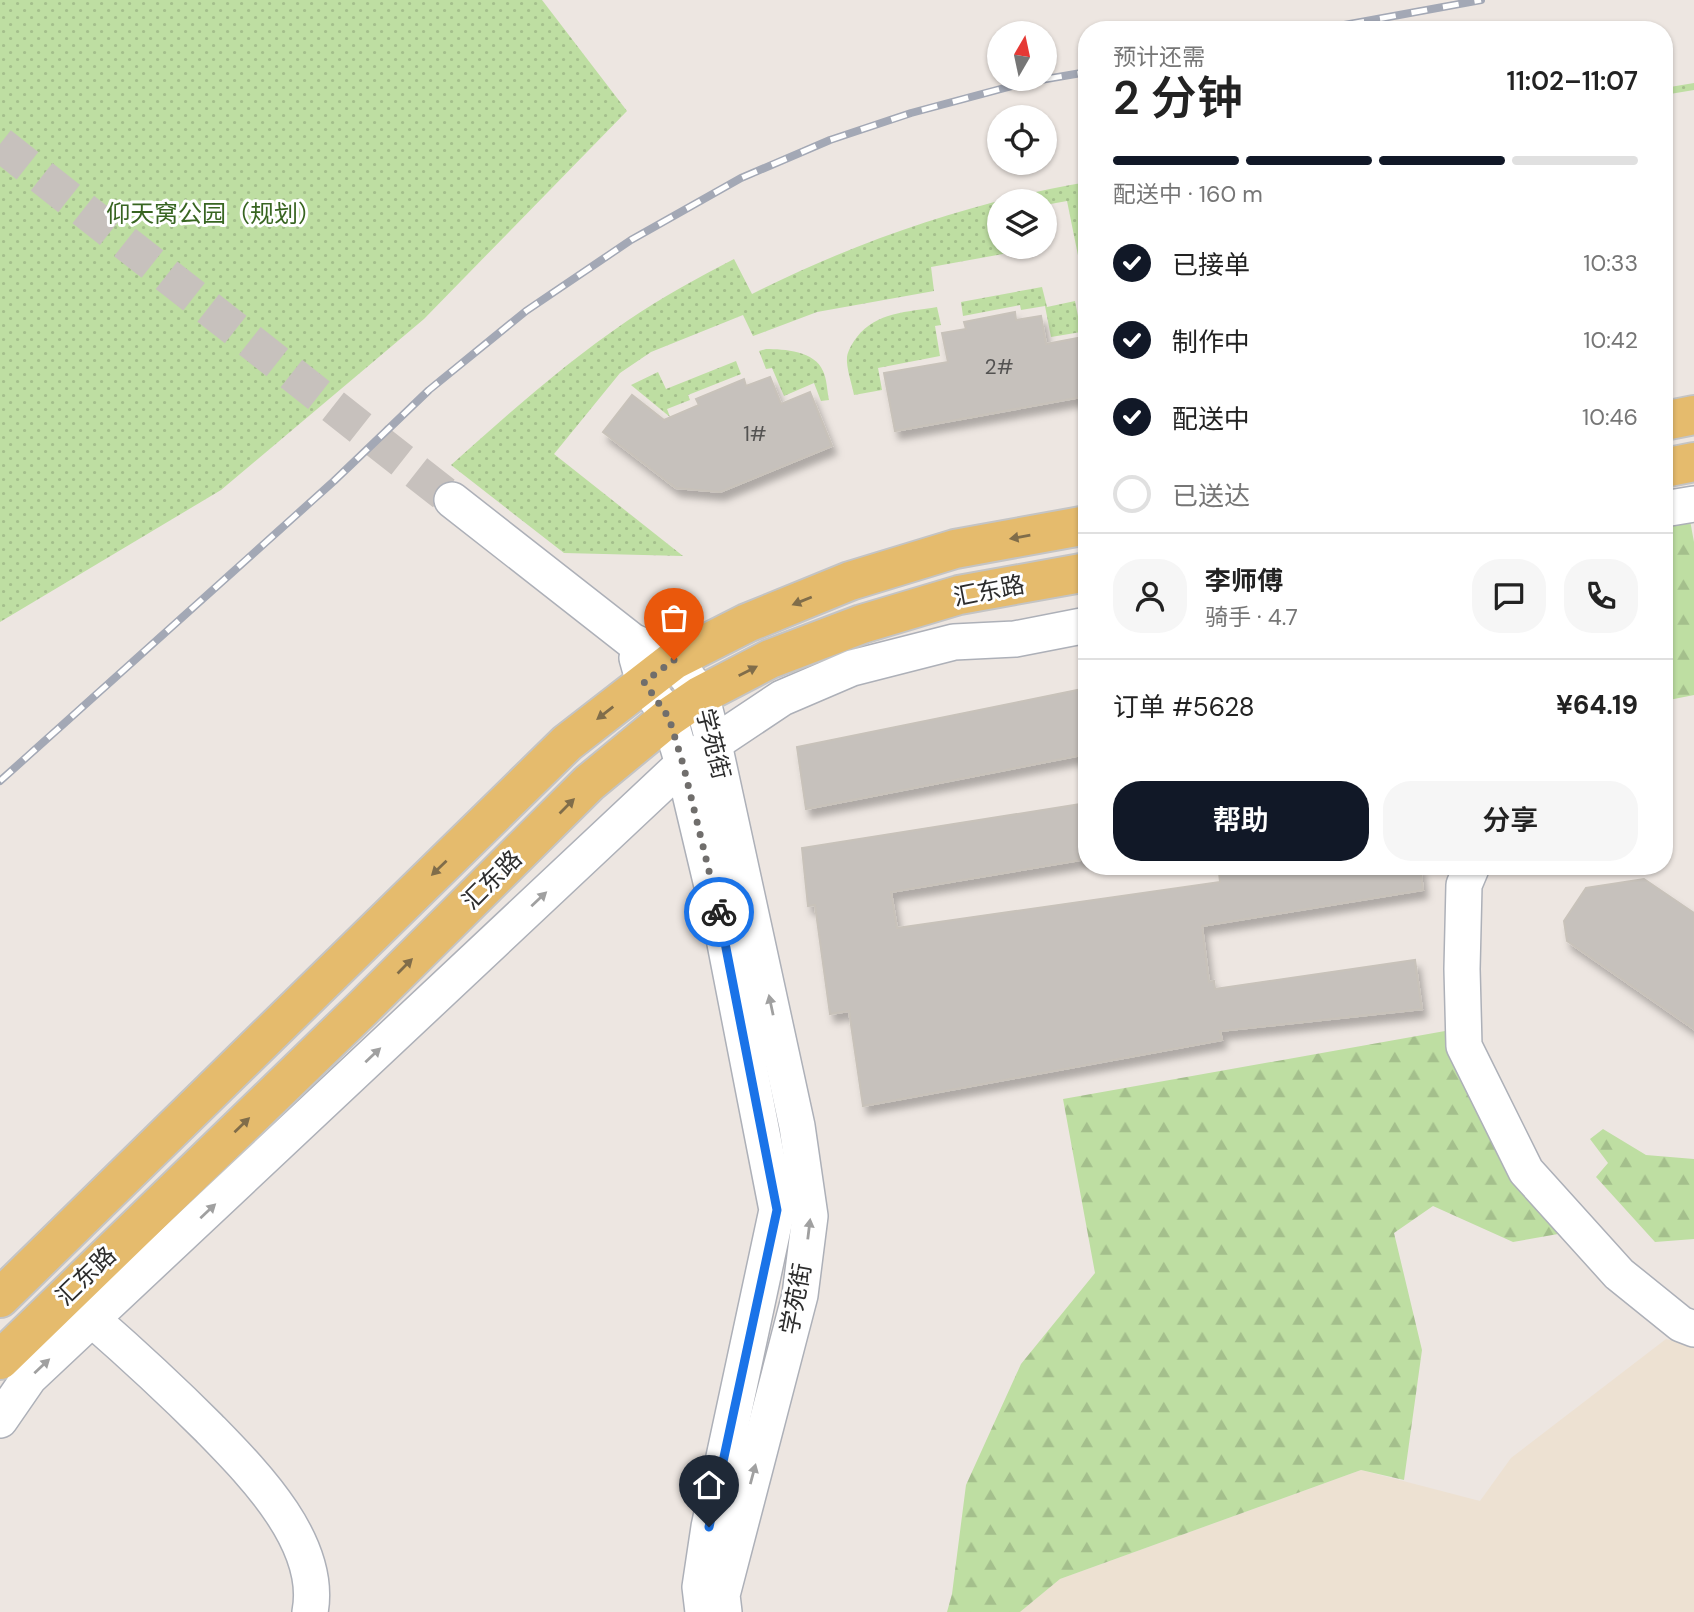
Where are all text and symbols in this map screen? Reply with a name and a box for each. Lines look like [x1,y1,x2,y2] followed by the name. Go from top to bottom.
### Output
[987,21,1057,91] north arrow
[987,21,1057,259] map controls
[1113,42,1205,72] text: 预计还需
[1507,64,1638,98] text: 11:02–11:07
[1113,68,1243,128] text: 2 分钟
[987,105,1057,175] button: locate
[1113,179,1263,209] text: 配送中 · 160 m
[987,189,1057,259] button: layers
[106,198,322,229] park label: 仰天窝公园（规划）
[1113,244,1151,282] icon: check
[1172,248,1250,282] text: 已接单
[1583,248,1638,278] text: 10:33
[1113,321,1151,359] icon: check
[1172,325,1250,359] text: 制作中
[1583,325,1638,355] text: 10:42
[984,353,1014,381] house number: 2#
[1113,398,1151,436] icon: check
[1172,402,1250,436] text: 配送中
[1582,402,1638,432] text: 10:46
[743,420,767,448] house number: 1#
[1172,479,1250,513] text: 已送达
[1009,532,1031,543] one-way arrow
[1113,559,1187,633] button: person
[1472,559,1546,633] button: chat
[1564,559,1638,633] button: phone
[1205,564,1283,598] text: 李师傅
[951,568,1027,613] street label: 汇东路
[644,588,704,660] pin
[791,595,812,606] one-way arrow
[655,599,693,637] icon: bag
[1205,602,1298,632] text: 骑手 · 4.7
[738,665,758,676] one-way arrow
[1556,688,1638,722] text: ¥64.19
[1113,690,1255,724] text: 订单 #5628
[597,705,615,720] one-way arrow
[690,705,737,783] street label: 学苑街
[1113,781,1369,861] button: 帮助
[1383,781,1638,861] button: 分享
[558,797,575,814] one-way arrow
[455,843,528,916] street label: 汇东路
[431,859,448,875] one-way arrow
[684,877,754,947] courier
[530,892,547,908] one-way arrow
[700,893,738,931] icon: bike
[397,958,413,974] one-way arrow
[765,994,776,1016] one-way arrow
[365,1047,382,1063] one-way arrow
[234,1116,251,1133] one-way arrow
[199,1202,216,1219] one-way arrow
[803,1218,814,1240] one-way arrow
[49,1239,122,1312] street label: 汇东路
[773,1261,818,1337] street label: 学苑街
[33,1358,50,1375] one-way arrow
[679,1455,739,1527] pin
[748,1463,759,1485] one-way arrow
[690,1466,728,1504] icon: home

